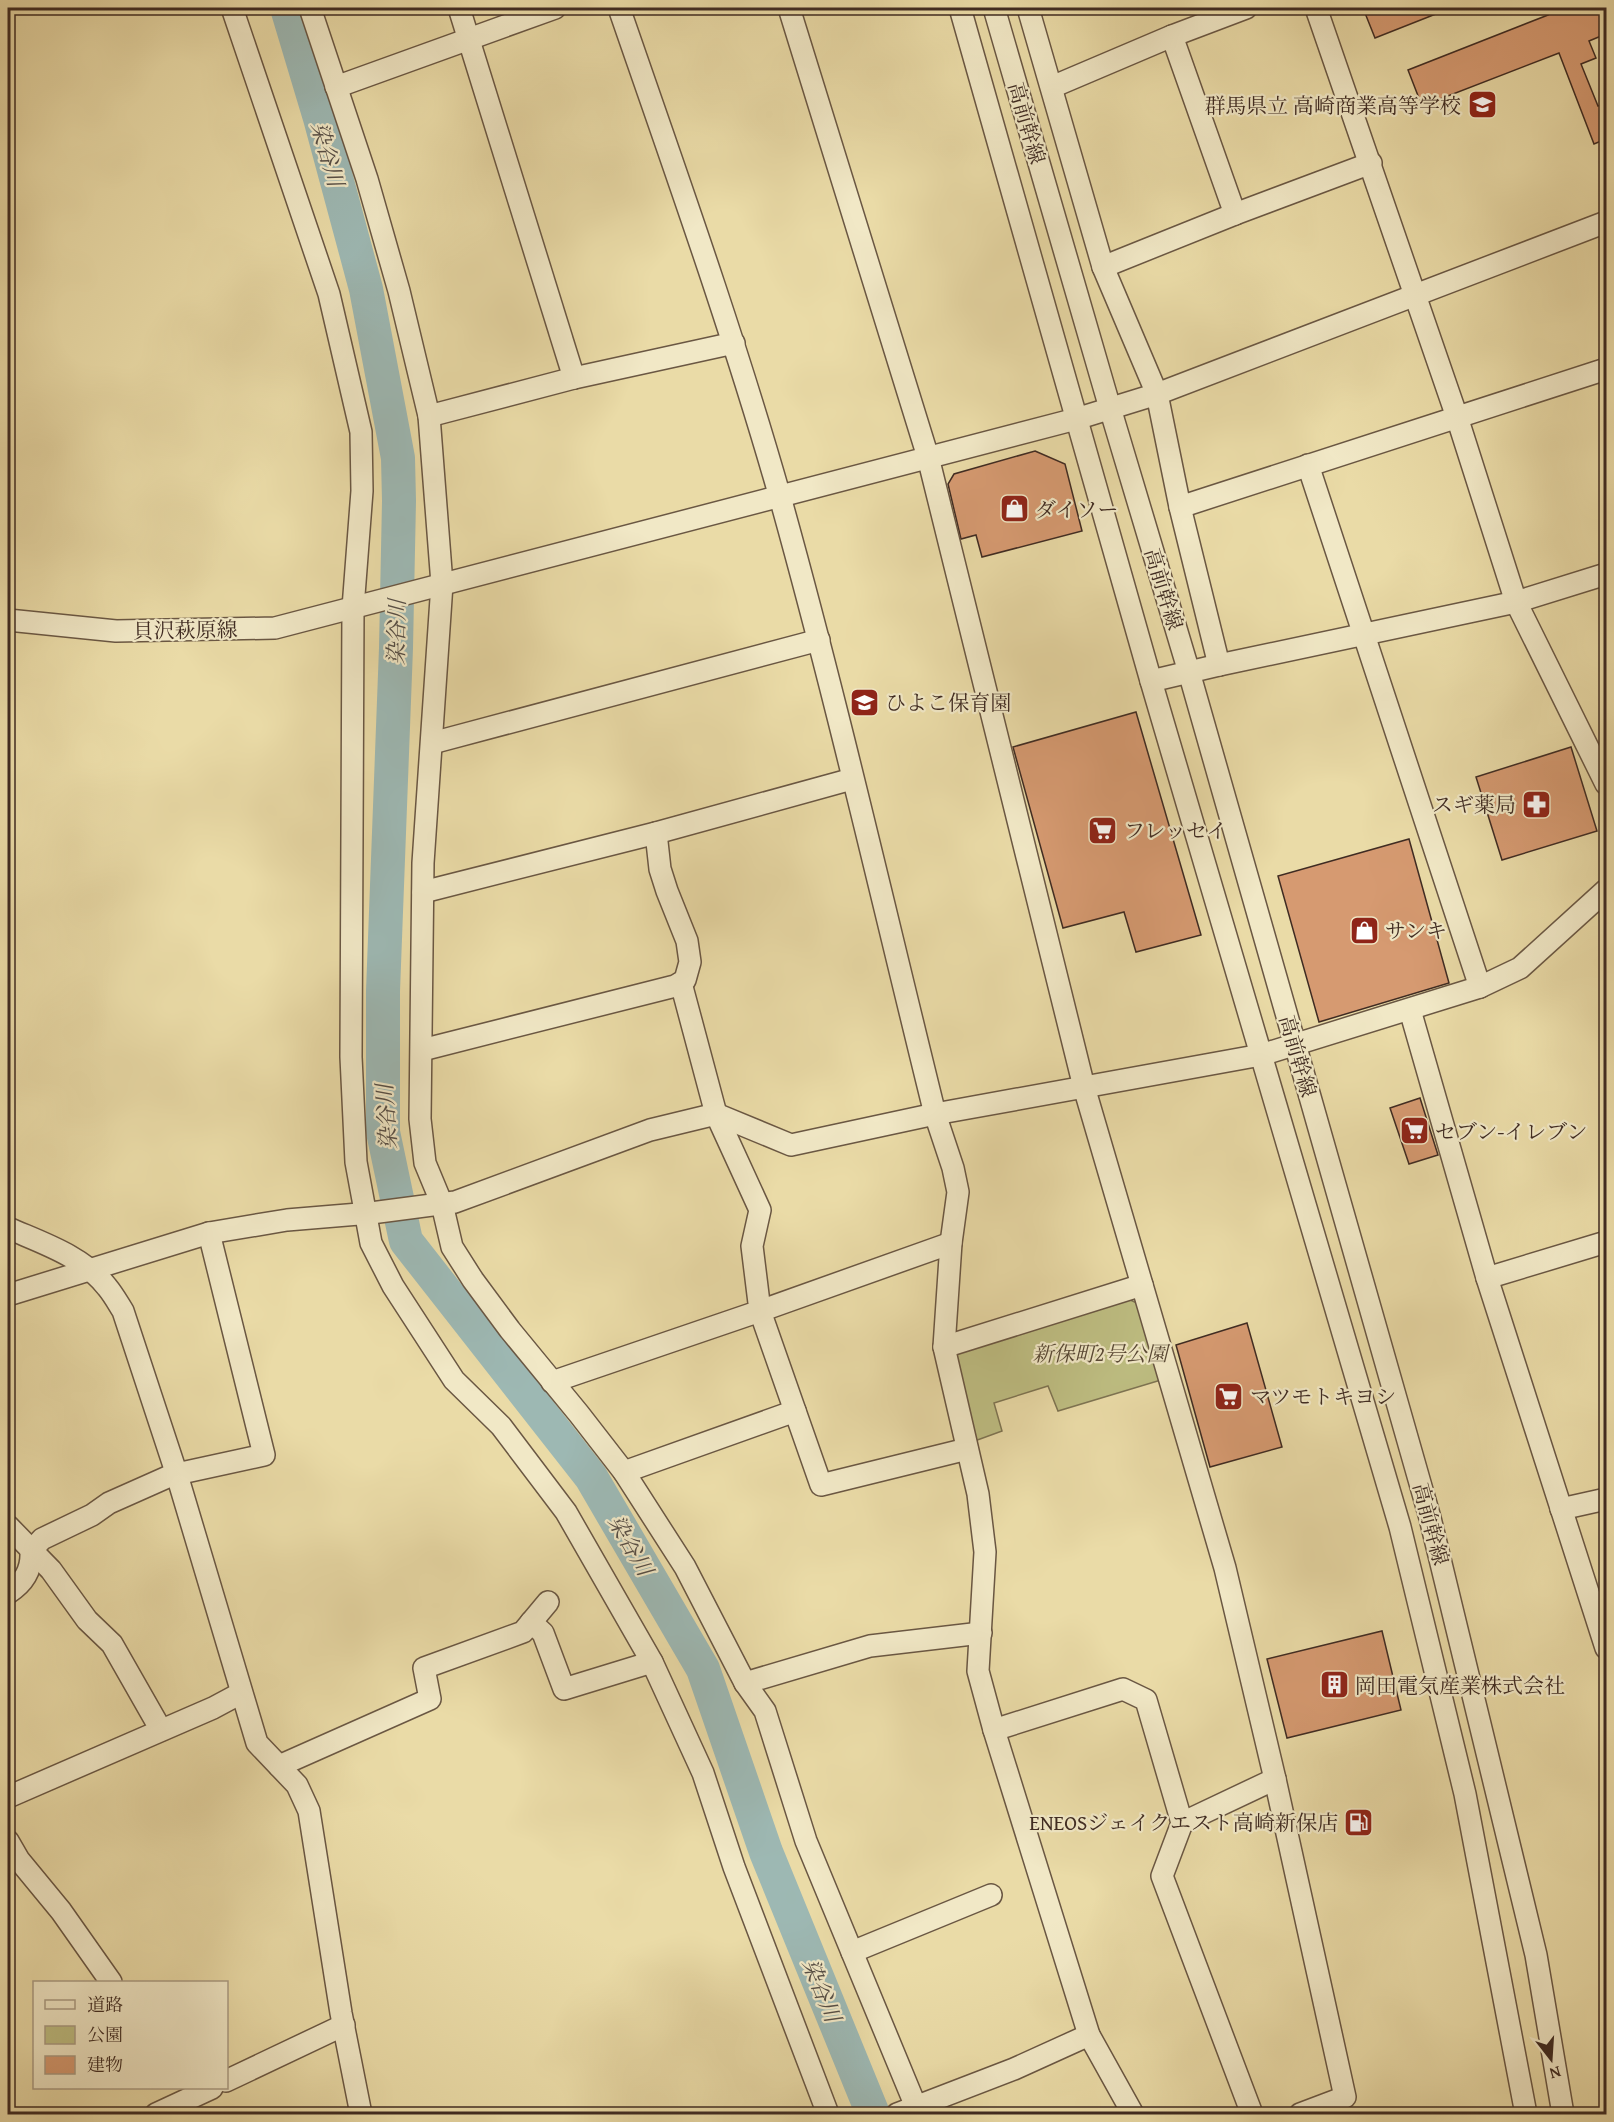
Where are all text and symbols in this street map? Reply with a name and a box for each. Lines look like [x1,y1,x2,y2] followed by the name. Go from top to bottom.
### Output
[1001,78,1053,168] street label: 高前幹線
[1466,89,1498,121] school or university icon: 群馬県立 高崎商業高等学校
[1204,90,1461,121] place label: 群馬県立 高崎商業高等学校
[304,118,353,192] water label: 染谷川
[998,493,1030,525] shop icon: ダイソー
[1035,494,1119,525] place label: ダイソー
[1137,544,1191,634] street label: 高前幹線
[379,597,413,665] water label: 染谷川
[132,614,238,646] street label: 貝沢萩原線
[848,686,880,718] school or university icon: ひよこ保育園
[885,687,1011,718] place label: ひよこ保育園
[1521,788,1553,820] pharmacy icon: スギ薬局
[1432,789,1516,820] place label: スギ薬局
[1087,814,1119,846] supermarket icon: フレッセイ
[1124,815,1227,846] place label: フレッセイ
[1348,914,1380,946] shop icon: サンキ
[1385,915,1447,946] place label: サンキ
[1272,1011,1324,1101] street label: 高前幹線
[368,1081,404,1151] water label: 染谷川
[1398,1115,1430,1147] supermarket icon: セブン-イレブン
[1435,1116,1588,1147] place label: セブン-イレブン
[1033,1338,1170,1369] park label: 新保町2号公園
[1213,1380,1245,1412] supermarket icon: マツモトキヨシ
[1250,1381,1396,1412] place label: マツモトキヨシ
[1405,1479,1457,1569] street label: 高前幹線
[601,1508,662,1583] water label: 染谷川
[1318,1669,1350,1701] building icon: 岡田電気産業株式会社
[1355,1670,1565,1701] place label: 岡田電気産業株式会社
[1343,1806,1375,1838] fuel station icon: ENEOSジェイクエスト高崎新保店
[1029,1807,1338,1838] place label: ENEOSジェイクエスト高崎新保店
[795,1953,850,2028] water label: 染谷川
[33,1981,228,2089] legend
[87,1991,123,2018] text: 道路
[87,2021,123,2048] text: 公園
[1521,2029,1581,2089] north arrow
[87,2051,123,2078] text: 建物
[1546,2060,1564,2086] text: N

